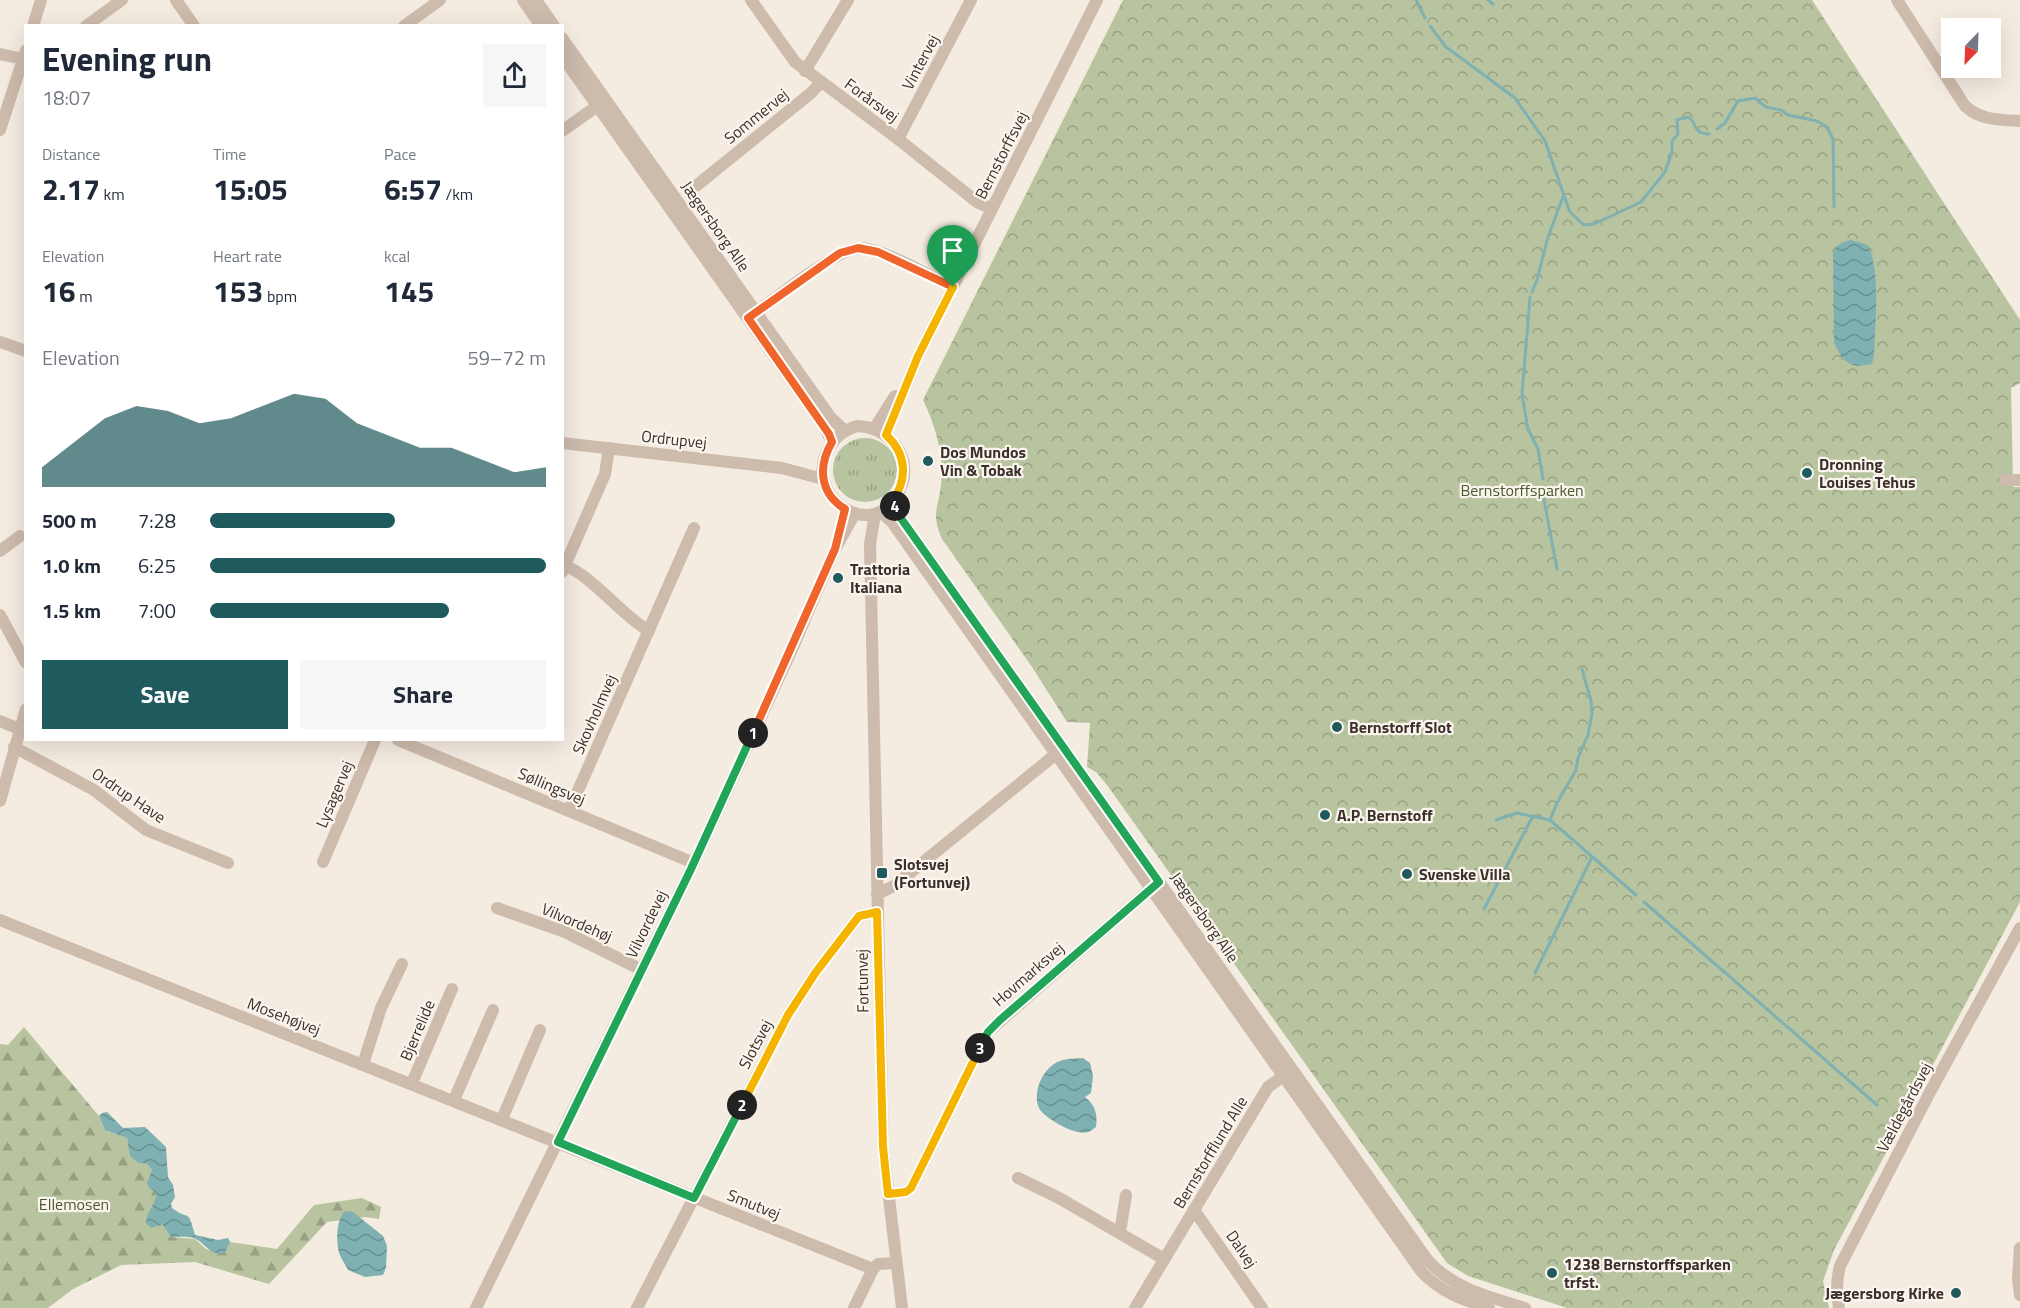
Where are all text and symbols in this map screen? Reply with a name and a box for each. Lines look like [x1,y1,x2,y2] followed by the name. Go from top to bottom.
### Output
[1941,18,2001,78] north arrow
[1941,18,2001,78] map controls
[895,30,945,94] street label: Vintervej
[42,34,212,84] text: Evening run
[483,44,546,107] button: share
[840,72,904,128] street label: Forårsvej
[42,82,91,113] text: 18:07
[719,83,793,149] street label: Sommervej
[968,107,1034,203] street label: Bernstorffsvej
[42,142,100,166] text: Distance
[213,142,246,166] text: Time
[384,142,416,166] text: Pace
[42,166,100,212] text: 2.17
[213,166,288,212] text: 15:05
[384,166,442,212] text: 6:57
[676,176,756,276] street label: Jægersborg Alle
[100,182,125,206] text: km
[442,182,473,206] text: /km
[927,225,978,287] pin
[936,234,969,267] icon: arrive
[42,244,104,268] text: Elevation
[213,244,282,268] text: Heart rate
[384,244,410,268] text: kcal
[42,268,76,314] text: 16
[213,268,263,314] text: 153
[384,268,434,314] text: 145
[76,284,93,308] text: m
[263,284,297,308] text: bpm
[42,342,120,373] text: Elevation
[467,342,546,373] text: 59–72 m
[640,424,708,454] street label: Ordrupvej
[940,440,1026,482] place label: Dos Mundos Vin & Tobak
[1819,452,1916,494] place label: Dronning Louises Tehus
[921,454,935,468] marker: Dos Mundos Vin & Tobak
[1800,466,1814,480] marker: Dronning Louises Tehus
[1460,478,1584,502] park label: Bernstorffsparken
[880,491,910,521] pin: 4
[891,494,899,518] text: 4
[42,505,97,536] text: 500 m
[138,505,176,536] text: 7:28
[42,550,101,581] text: 1.0 km
[138,550,176,581] text: 6:25
[850,557,910,599] place label: Trattoria Italiana
[831,571,845,585] marker: Trattoria Italiana
[42,595,101,626] text: 1.5 km
[138,595,176,626] text: 7:00
[42,660,288,729] button: Save
[300,660,546,729] button: Share
[566,670,622,758] street label: Skovholmvej
[1349,715,1452,739] place label: Bernstorff Slot
[738,718,768,748] pin: 1
[1330,720,1344,734] marker: Bernstorff Slot
[749,721,757,745] text: 1
[309,757,359,831] street label: Lysagervej
[87,761,171,829] street label: Ordrup Have
[514,761,590,811] street label: Søllingsvej
[1337,803,1433,827] place label: A.P. Bernstoff
[1318,808,1332,822] marker: A.P. Bernstoff
[894,852,970,894] place label: Slotsvej (Fortunvej)
[1419,862,1510,886] place label: Svenske Villa
[875,866,889,880] marker: Slotsvej (Fortunvej)
[1165,867,1245,967] street label: Jægersborg Alle
[1400,867,1414,881] marker: Svenske Villa
[619,886,673,962] street label: Vilvordevej
[538,896,616,948] street label: Vilvordehøj
[987,936,1069,1012] street label: Hovmarksvej
[849,949,875,1013] street label: Fortunvej
[244,991,324,1041] street label: Mosehøjvej
[393,996,441,1064] street label: Bjerrelide
[732,1015,778,1073] street label: Slotsvej
[965,1033,995,1063] pin: 3
[976,1036,984,1060] text: 3
[1870,1058,1938,1156] street label: Vældegårdsvej
[727,1090,757,1120] pin: 2
[1167,1091,1253,1213] street label: Bernstorfflund Alle
[738,1093,746,1117] text: 2
[724,1183,784,1225] street label: Smutvej
[39,1192,109,1216] park label: Ellemosen
[1221,1225,1263,1273] street label: Dalvej
[1564,1252,1731,1294] place label: 1238 Bernstorffsparken trfst.
[1545,1266,1559,1280] marker: 1238 Bernstorffsparken trfst.
[1825,1281,1944,1305] place label: Jægersborg Kirke
[1949,1286,1963,1300] marker: Jægersborg Kirke

